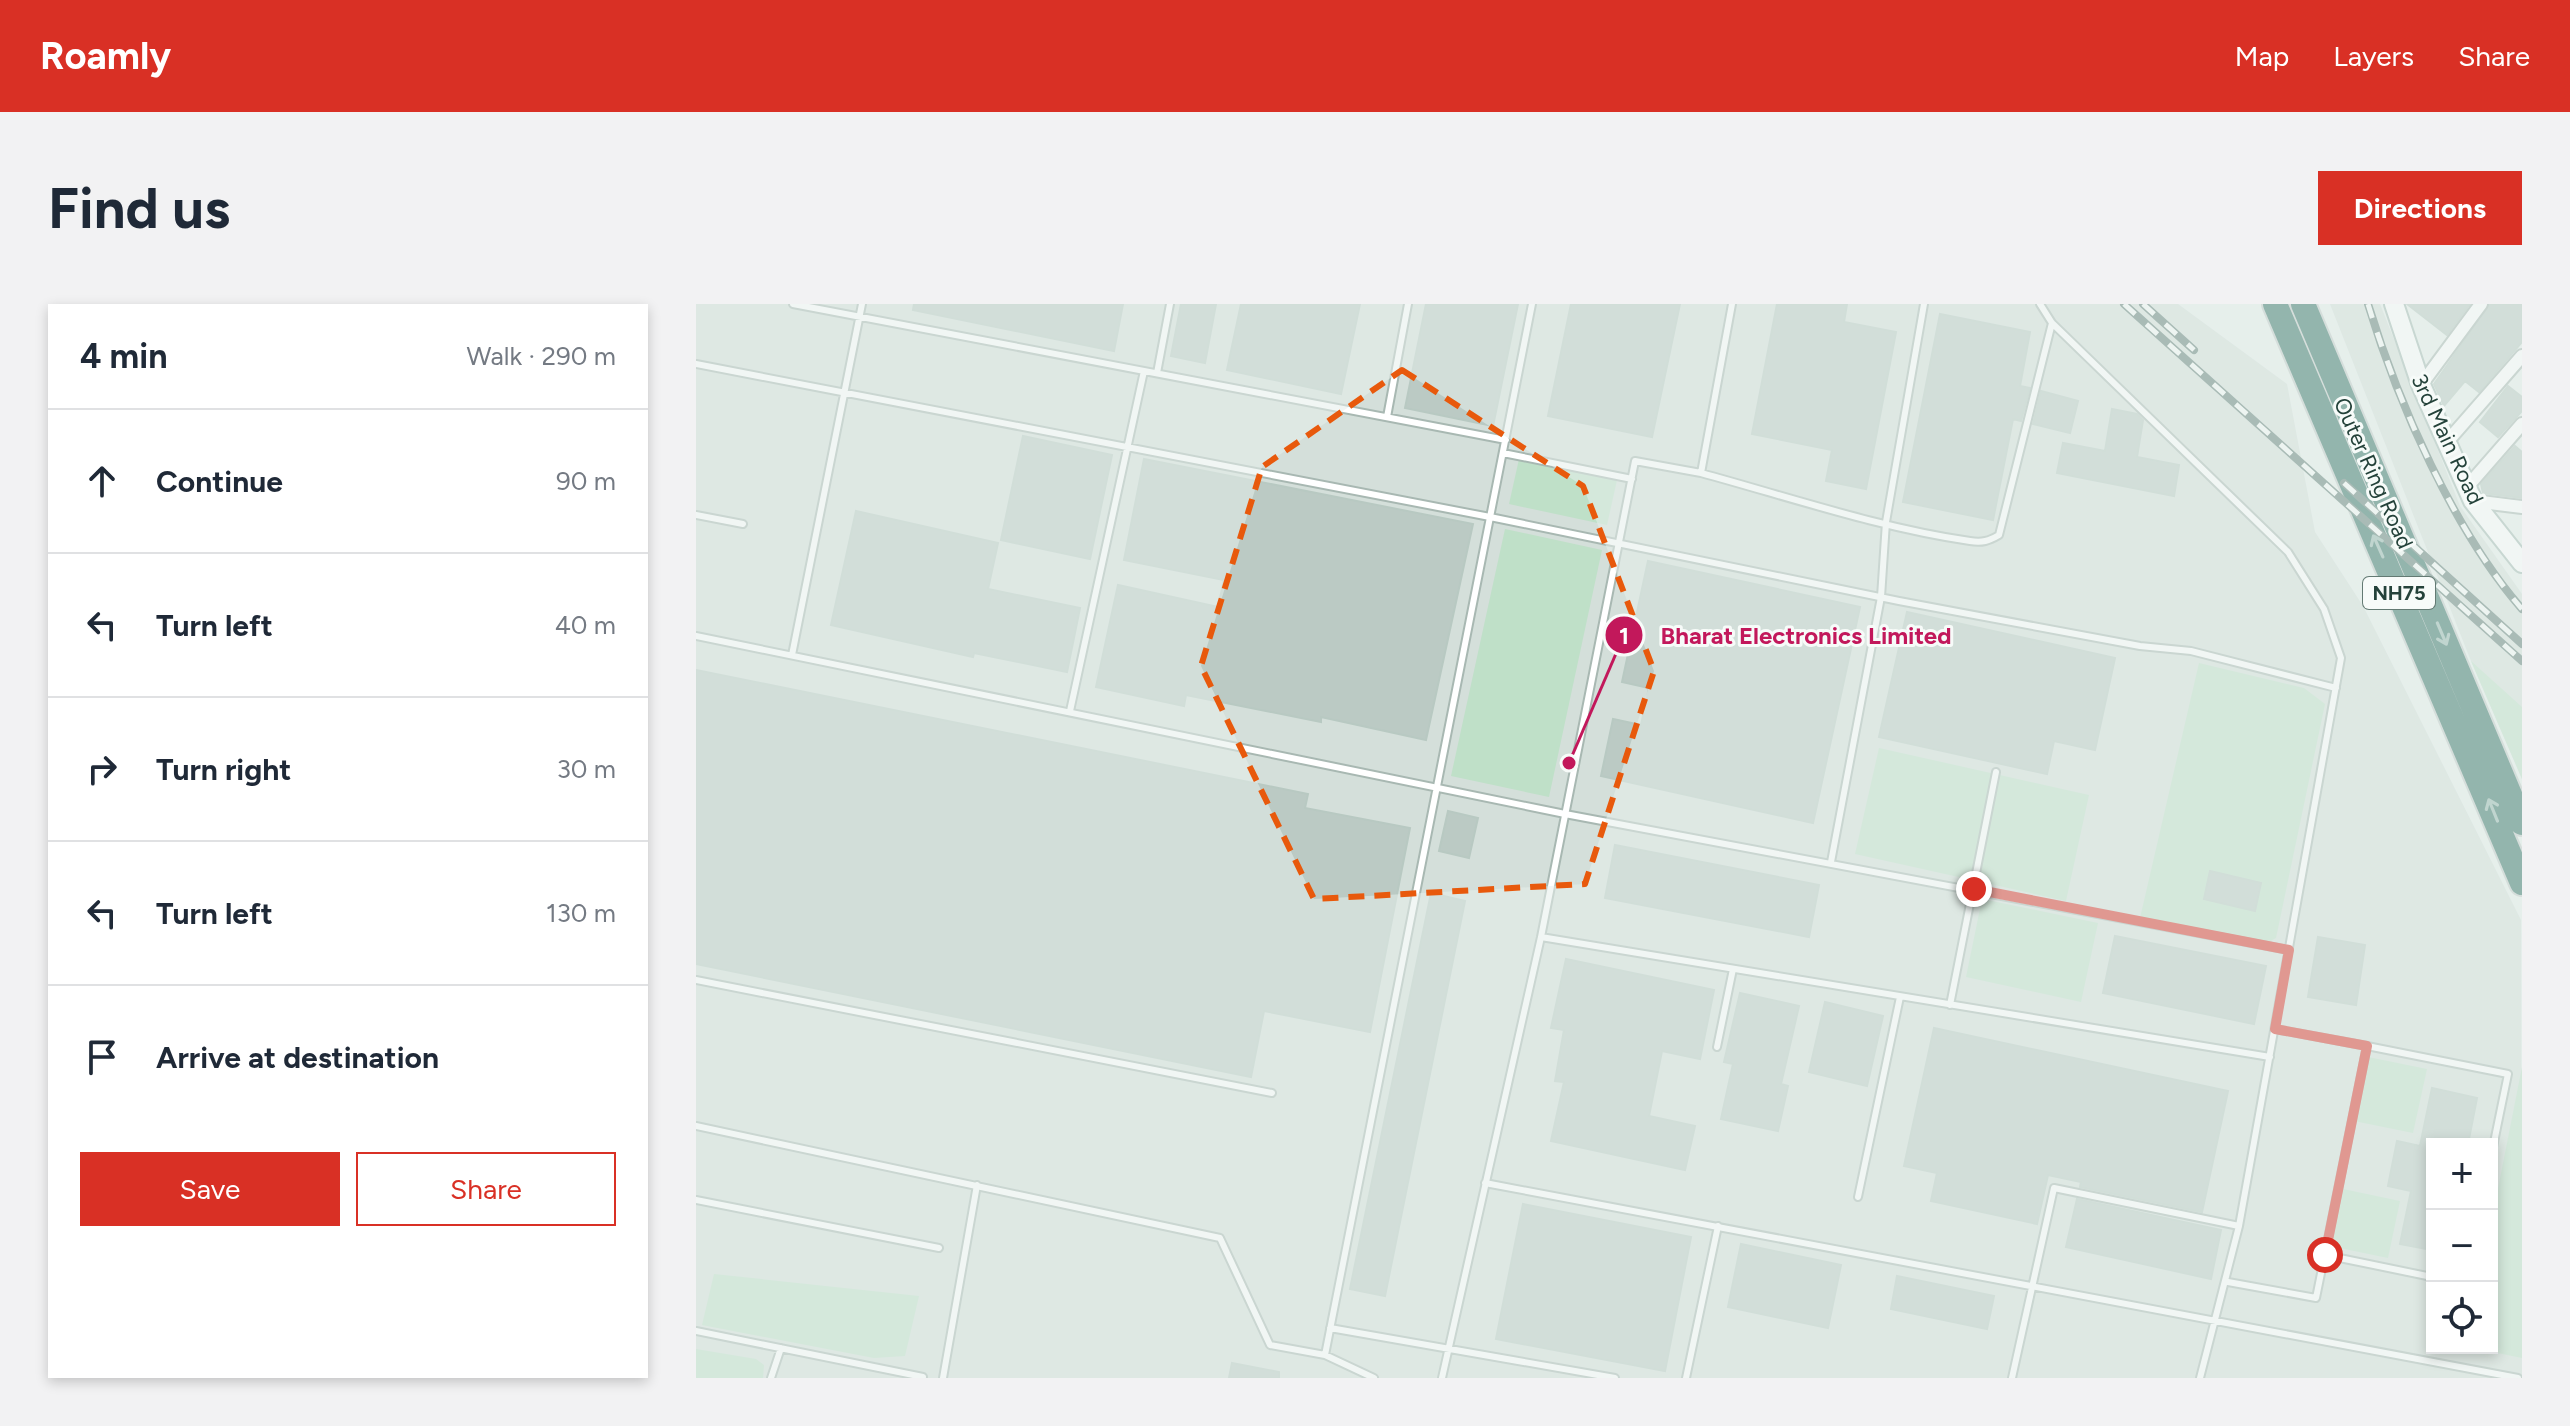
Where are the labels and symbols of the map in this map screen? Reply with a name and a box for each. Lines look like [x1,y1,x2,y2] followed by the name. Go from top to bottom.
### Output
[2406,370,2490,509] street label: 3rd Main Road
[2328,393,2419,553] street label: Outer Ring Road
[2370,535,2385,559] one-way arrow
[2363,577,2435,609] road number: NH75
[1604,611,1967,659] callout: Bharat Electronics Limited
[1619,621,1629,650] text: 1
[1661,621,1951,650] text: Bharat Electronics Limited
[2435,621,2450,646] one-way arrow
[2485,798,2499,823] one-way arrow
[1956,871,1992,907] route end
[2307,1237,2343,1273] route start

